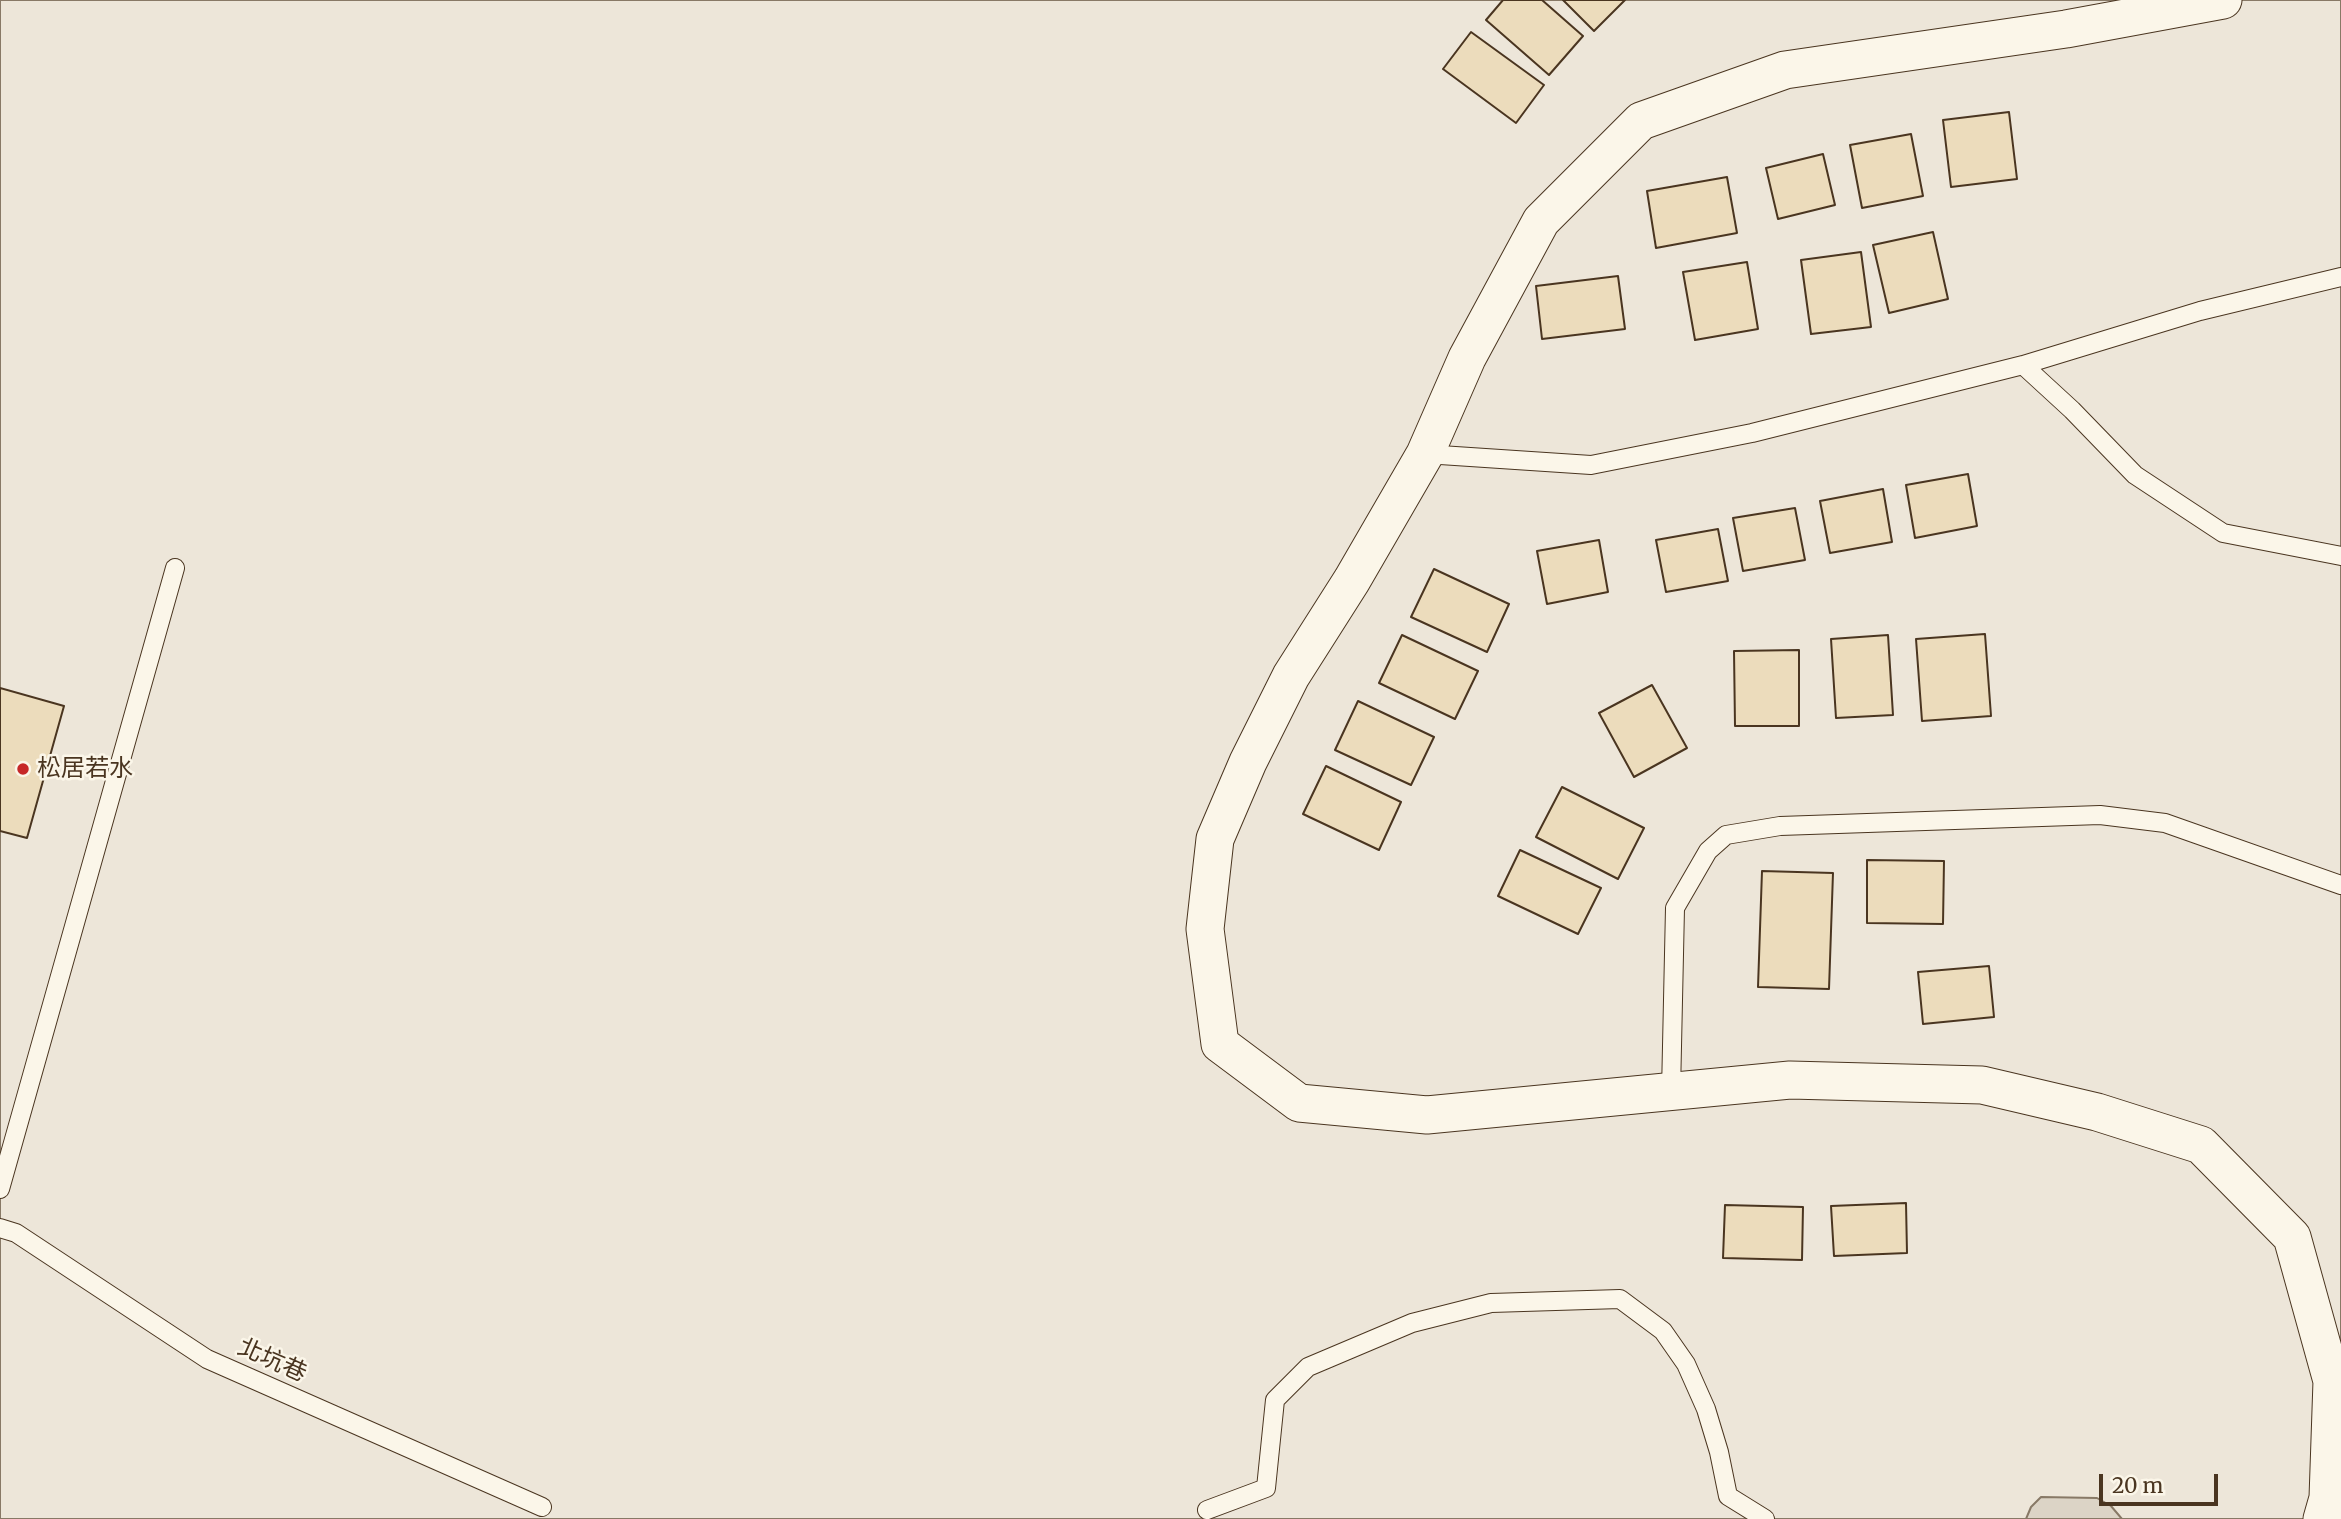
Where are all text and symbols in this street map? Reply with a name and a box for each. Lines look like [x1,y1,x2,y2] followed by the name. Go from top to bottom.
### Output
[37,755,133,783] place label: 松居若水
[15,761,31,777] marker: 松居若水
[233,1333,311,1389] street label: 北坑巷
[2103,1460,2222,1504] scale bar
[2112,1472,2163,1499] text: 20 m

